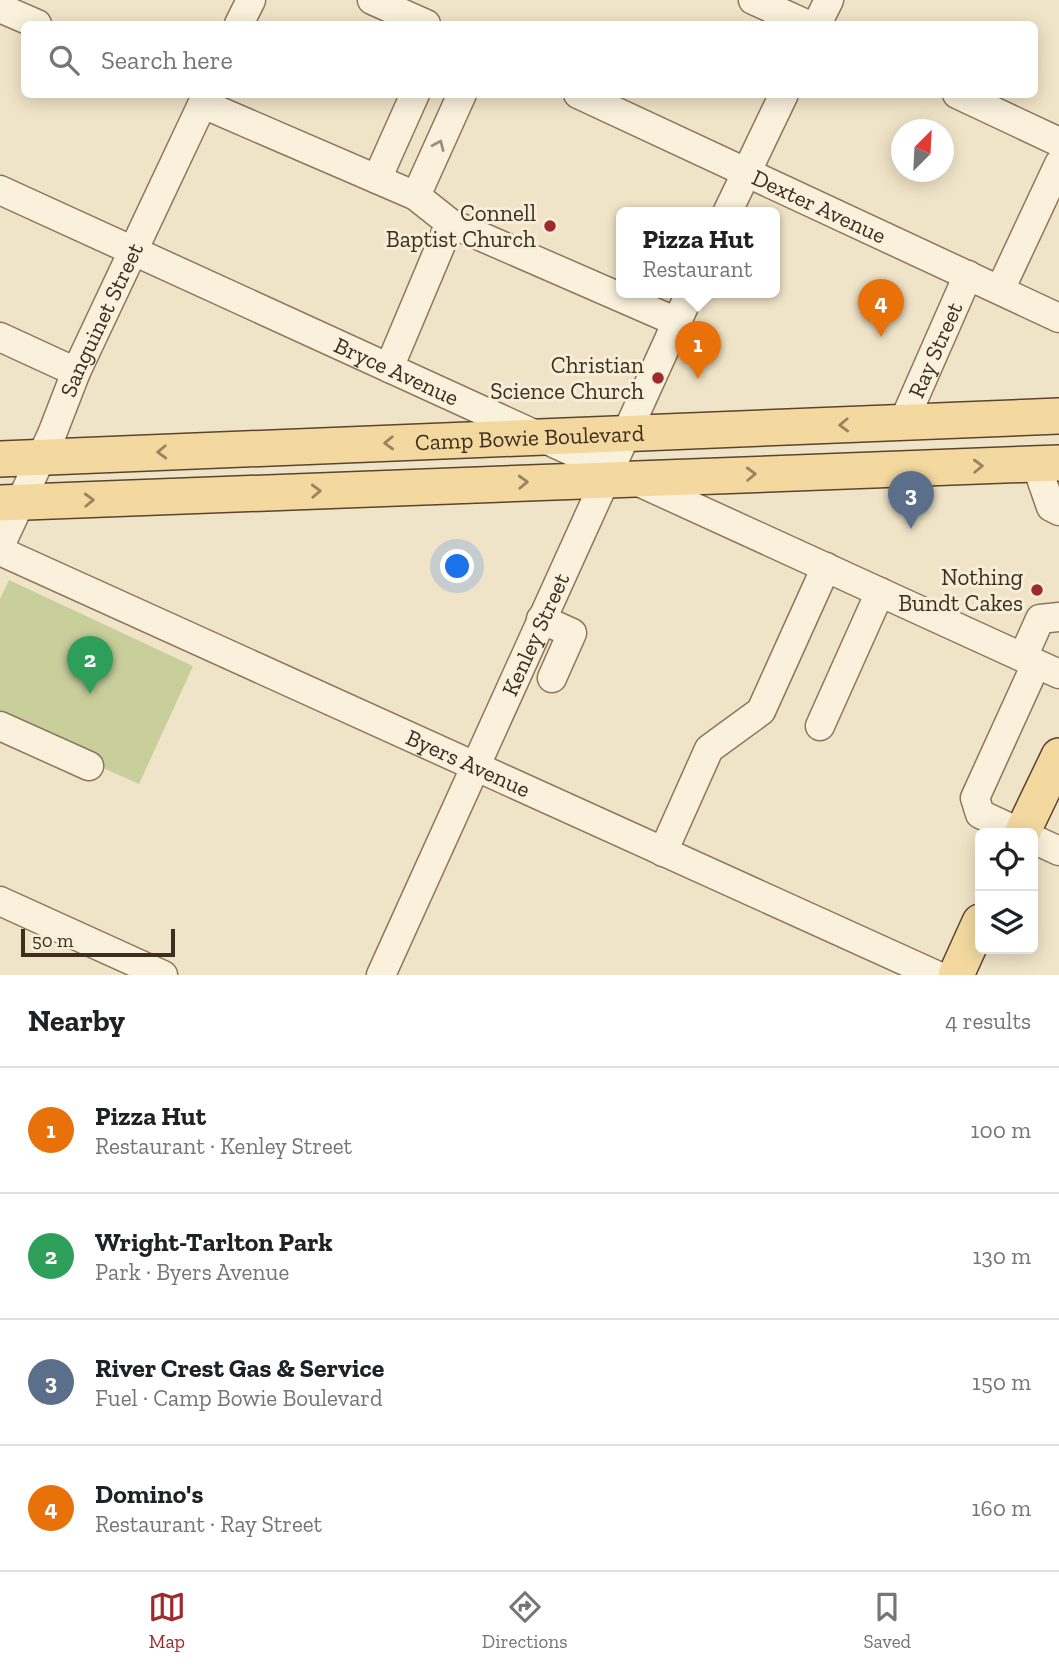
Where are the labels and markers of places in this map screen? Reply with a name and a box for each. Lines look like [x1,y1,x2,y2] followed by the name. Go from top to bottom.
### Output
[386,199,536,253] place label: Connell Baptist Church
[542,218,558,234] marker: Connell Baptist Church
[858,279,904,337] pin: 4
[675,321,721,379] pin: 1
[490,351,644,405] place label: Christian Science Church
[650,370,666,386] marker: Christian Science Church
[888,471,934,529] pin: 3
[898,563,1023,617] place label: Nothing Bundt Cakes
[1029,582,1045,598] marker: Nothing Bundt Cakes
[67,636,113,694] pin: 2

